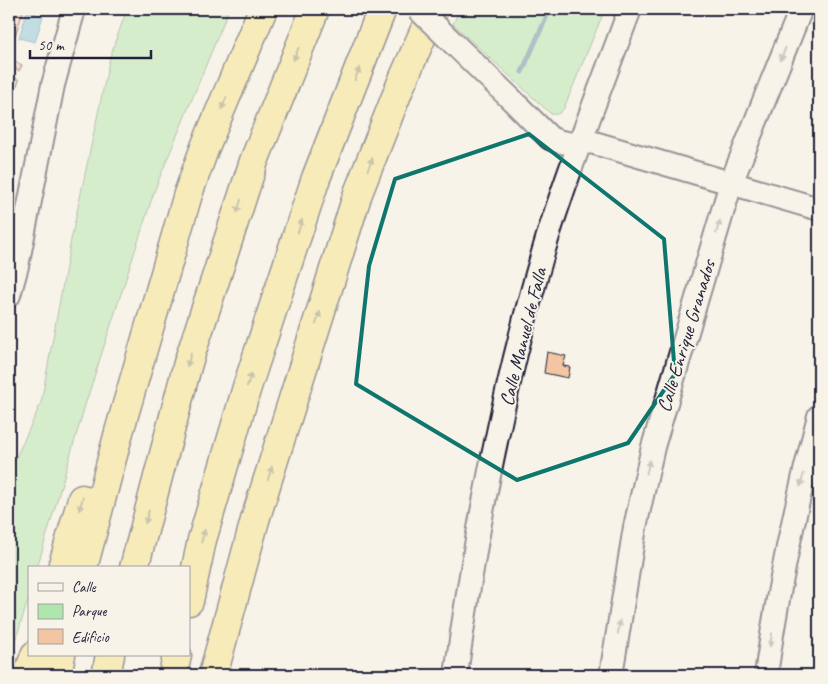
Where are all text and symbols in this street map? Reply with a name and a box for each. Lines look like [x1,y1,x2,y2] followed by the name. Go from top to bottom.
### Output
[30,28,151,60] scale bar
[38,36,65,55] text: 50 m
[292,47,300,61] one-way arrow
[779,47,787,62] one-way arrow
[354,66,361,81] one-way arrow
[219,96,227,110] one-way arrow
[366,156,374,171] one-way arrow
[235,198,242,213] one-way arrow
[297,218,305,233] one-way arrow
[715,220,723,235] one-way arrow
[651,255,722,415] street label: Calle Enrique Granados
[494,264,553,409] street label: Calle Manuel de Falla
[315,310,323,325] one-way arrow
[184,353,192,368] one-way arrow
[245,372,253,387] one-way arrow
[645,459,653,475] one-way arrow
[266,465,274,480] one-way arrow
[798,473,806,488] one-way arrow
[76,497,84,512] one-way arrow
[143,510,151,525] one-way arrow
[200,529,208,544] one-way arrow
[28,566,190,656] legend
[72,578,97,597] text: Calle
[72,602,108,621] text: Parque
[615,619,623,635] one-way arrow
[72,628,110,647] text: Edificio
[767,632,775,648] one-way arrow

